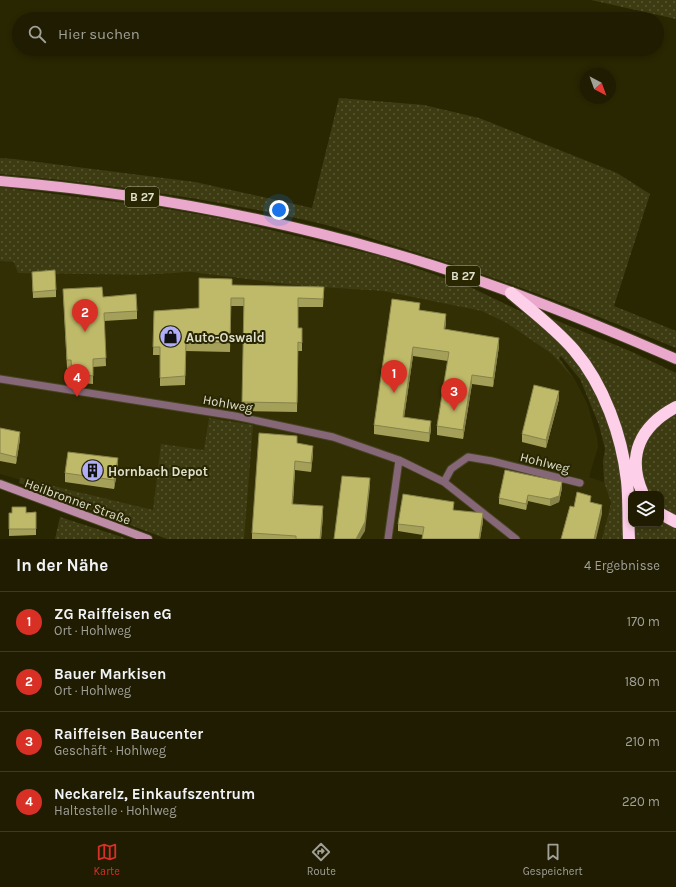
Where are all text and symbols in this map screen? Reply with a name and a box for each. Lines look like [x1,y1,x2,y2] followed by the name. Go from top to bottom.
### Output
[12,12,664,56] search box
[26,23,48,45] icon: search
[58,25,140,43] text: Hier suchen
[580,68,616,104] north arrow
[125,187,159,207] road number: B 27
[269,200,289,220] your location
[446,266,480,286] road number: B 27
[72,299,98,332] pin: 2
[157,324,183,350] shop icon: Auto-Oswald
[186,330,265,345] place label: Auto-Oswald
[381,360,407,393] pin: 1
[64,364,90,397] pin: 4
[441,378,467,411] pin: 3
[202,392,255,415] street label: Hohlweg
[518,449,572,476] street label: Hohlweg
[79,458,105,484] building icon: Hornbach Depot
[108,464,208,479] place label: Hornbach Depot
[23,475,133,528] street label: Heilbronner Straße
[628,491,664,527] map controls
[628,491,664,527] button: layers
[16,555,108,575] text: In der Nähe
[584,558,660,573] text: 4 Ergebnisse
[54,605,172,623] text: ZG Raiffeisen eG
[27,614,31,629] text: 1
[627,614,660,629] text: 170 m
[54,623,131,638] text: Ort · Hohlweg
[54,665,166,683] text: Bauer Markisen
[25,674,33,689] text: 2
[625,674,660,689] text: 180 m
[54,683,131,698] text: Ort · Hohlweg
[54,725,203,743] text: Raiffeisen Baucenter
[25,734,33,749] text: 3
[625,734,660,749] text: 210 m
[54,743,166,758] text: Geschäft · Hohlweg
[54,785,255,803] text: Neckarelz, Einkaufszentrum
[25,794,33,809] text: 4
[622,794,660,809] text: 220 m
[54,803,177,818] text: Haltestelle · Hohlweg
[93,841,120,878] tab: Karte
[307,841,336,878] tab: Route
[523,841,583,878] tab: Gespeichert

